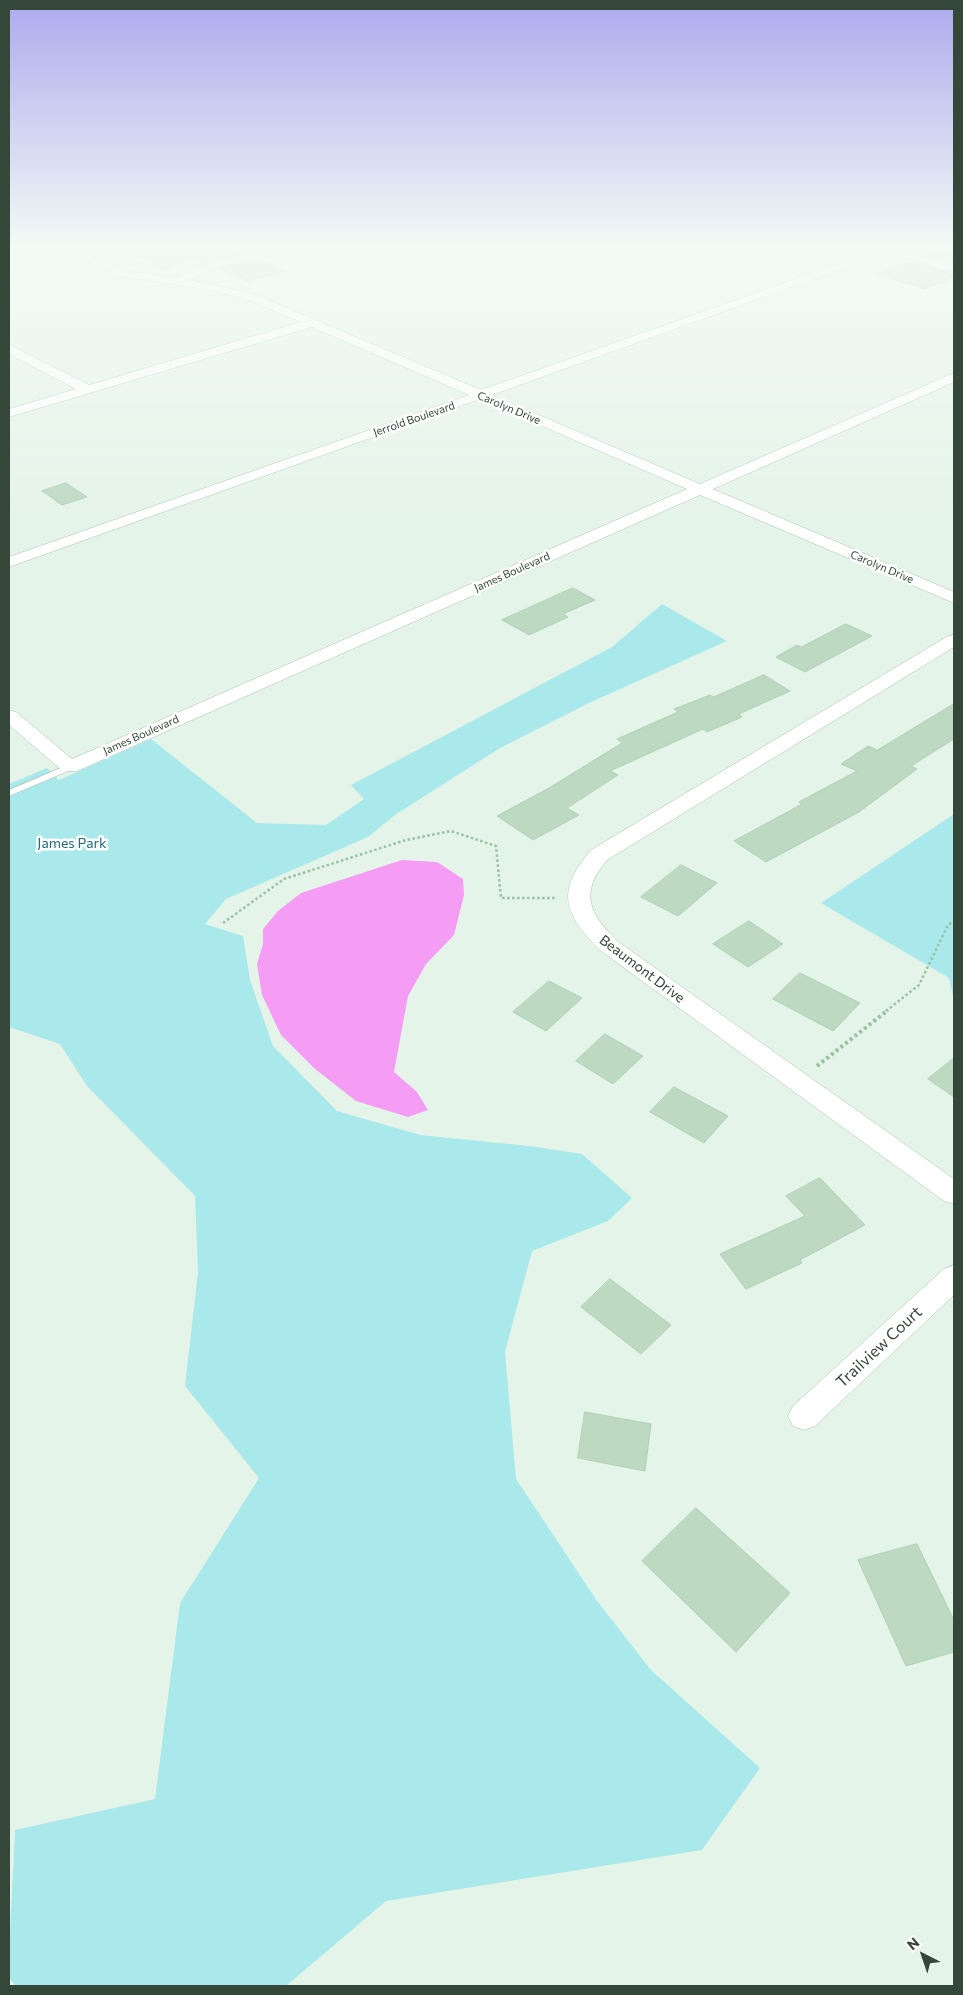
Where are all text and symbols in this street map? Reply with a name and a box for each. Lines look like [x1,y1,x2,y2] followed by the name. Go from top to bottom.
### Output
[475,389,543,427] street label: Carolyn Drive
[371,399,457,439] street label: Jerrold Boulevard
[848,548,916,586] street label: Carolyn Drive
[472,549,552,595] street label: James Boulevard
[101,712,181,758] street label: James Boulevard
[37,835,107,851] park label: James Park
[596,931,688,1007] street label: Beaumont Drive
[832,1302,926,1392] street label: Trailview Court
[898,1930,948,1980] north arrow
[903,1933,922,1953] text: N

